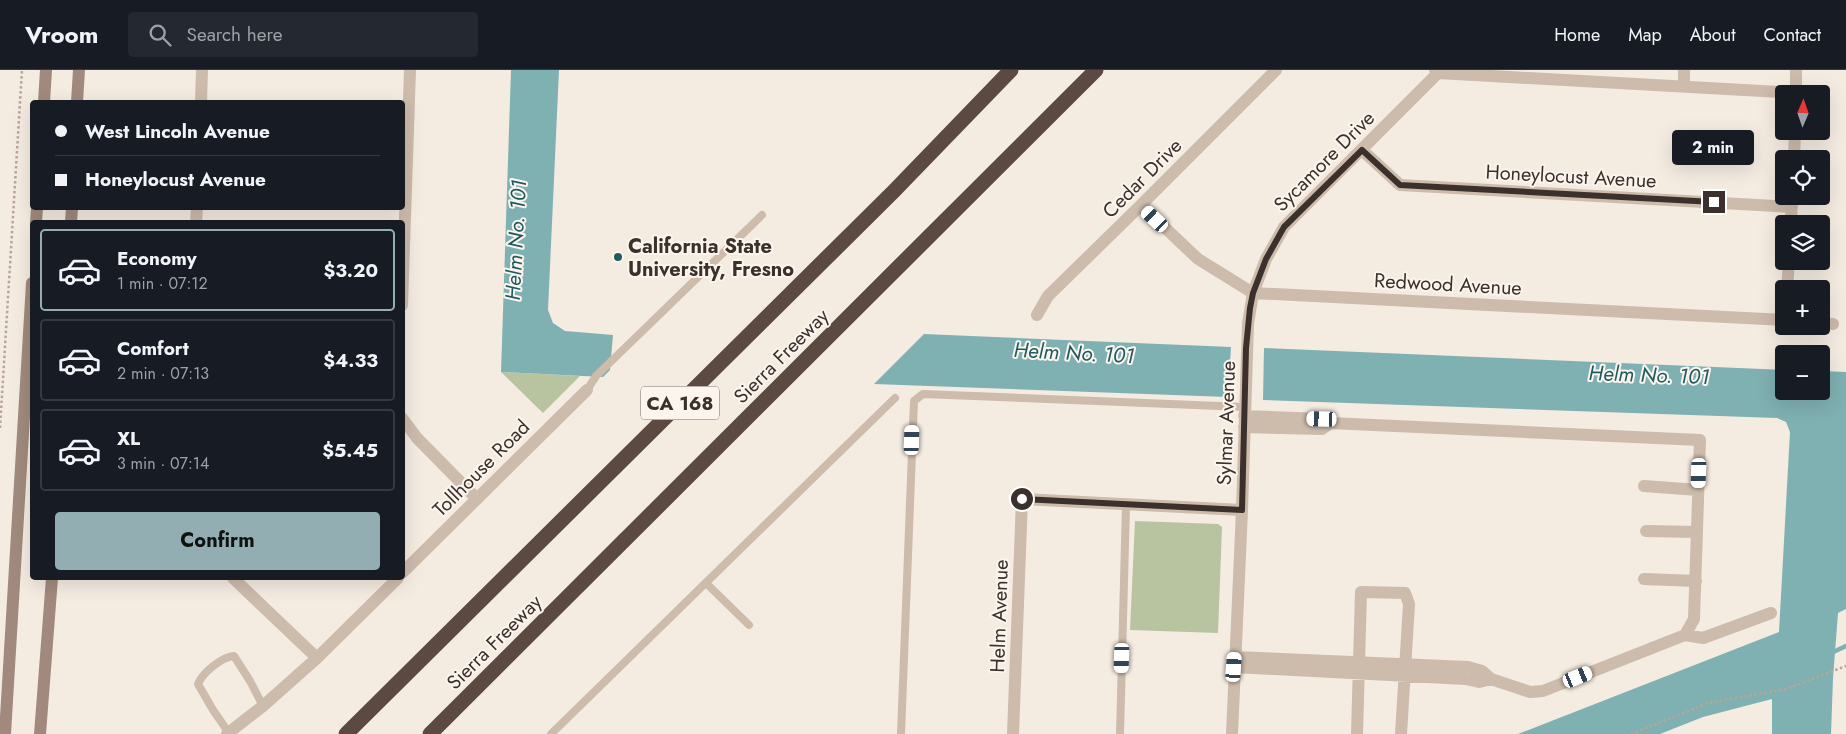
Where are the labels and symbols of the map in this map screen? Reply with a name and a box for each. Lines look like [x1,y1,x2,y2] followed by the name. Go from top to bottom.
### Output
[1775,85,1830,140] north arrow
[1267,104,1381,218] street label: Sycamore Drive
[1673,129,1755,164] callout: 2 min
[1096,132,1189,225] street label: Cedar Drive
[1485,158,1657,195] street label: Honeylocust Avenue
[498,179,534,301] water label: Helm No. 101
[1703,191,1725,213] route end
[1138,203,1171,235] car
[628,232,794,284] place label: California State University, Fresno
[612,251,624,263] marker: California State University, Fresno
[1373,266,1523,303] street label: Redwood Avenue
[727,302,836,411] street label: Sierra Freeway
[1013,335,1135,371] water label: Helm No. 101
[1588,358,1710,392] water label: Helm No. 101
[1210,360,1243,486] street label: Sylmar Avenue
[641,386,719,419] road number: CA 168
[1306,411,1337,427] car
[426,413,536,523] street label: Tollhouse Road
[903,425,920,455] car
[1690,458,1707,488] car
[1011,488,1033,510] route start
[983,559,1016,673] street label: Helm Avenue
[440,588,549,697] street label: Sierra Freeway
[1113,643,1130,673] car
[1225,652,1242,682] car
[1561,664,1594,690] car

